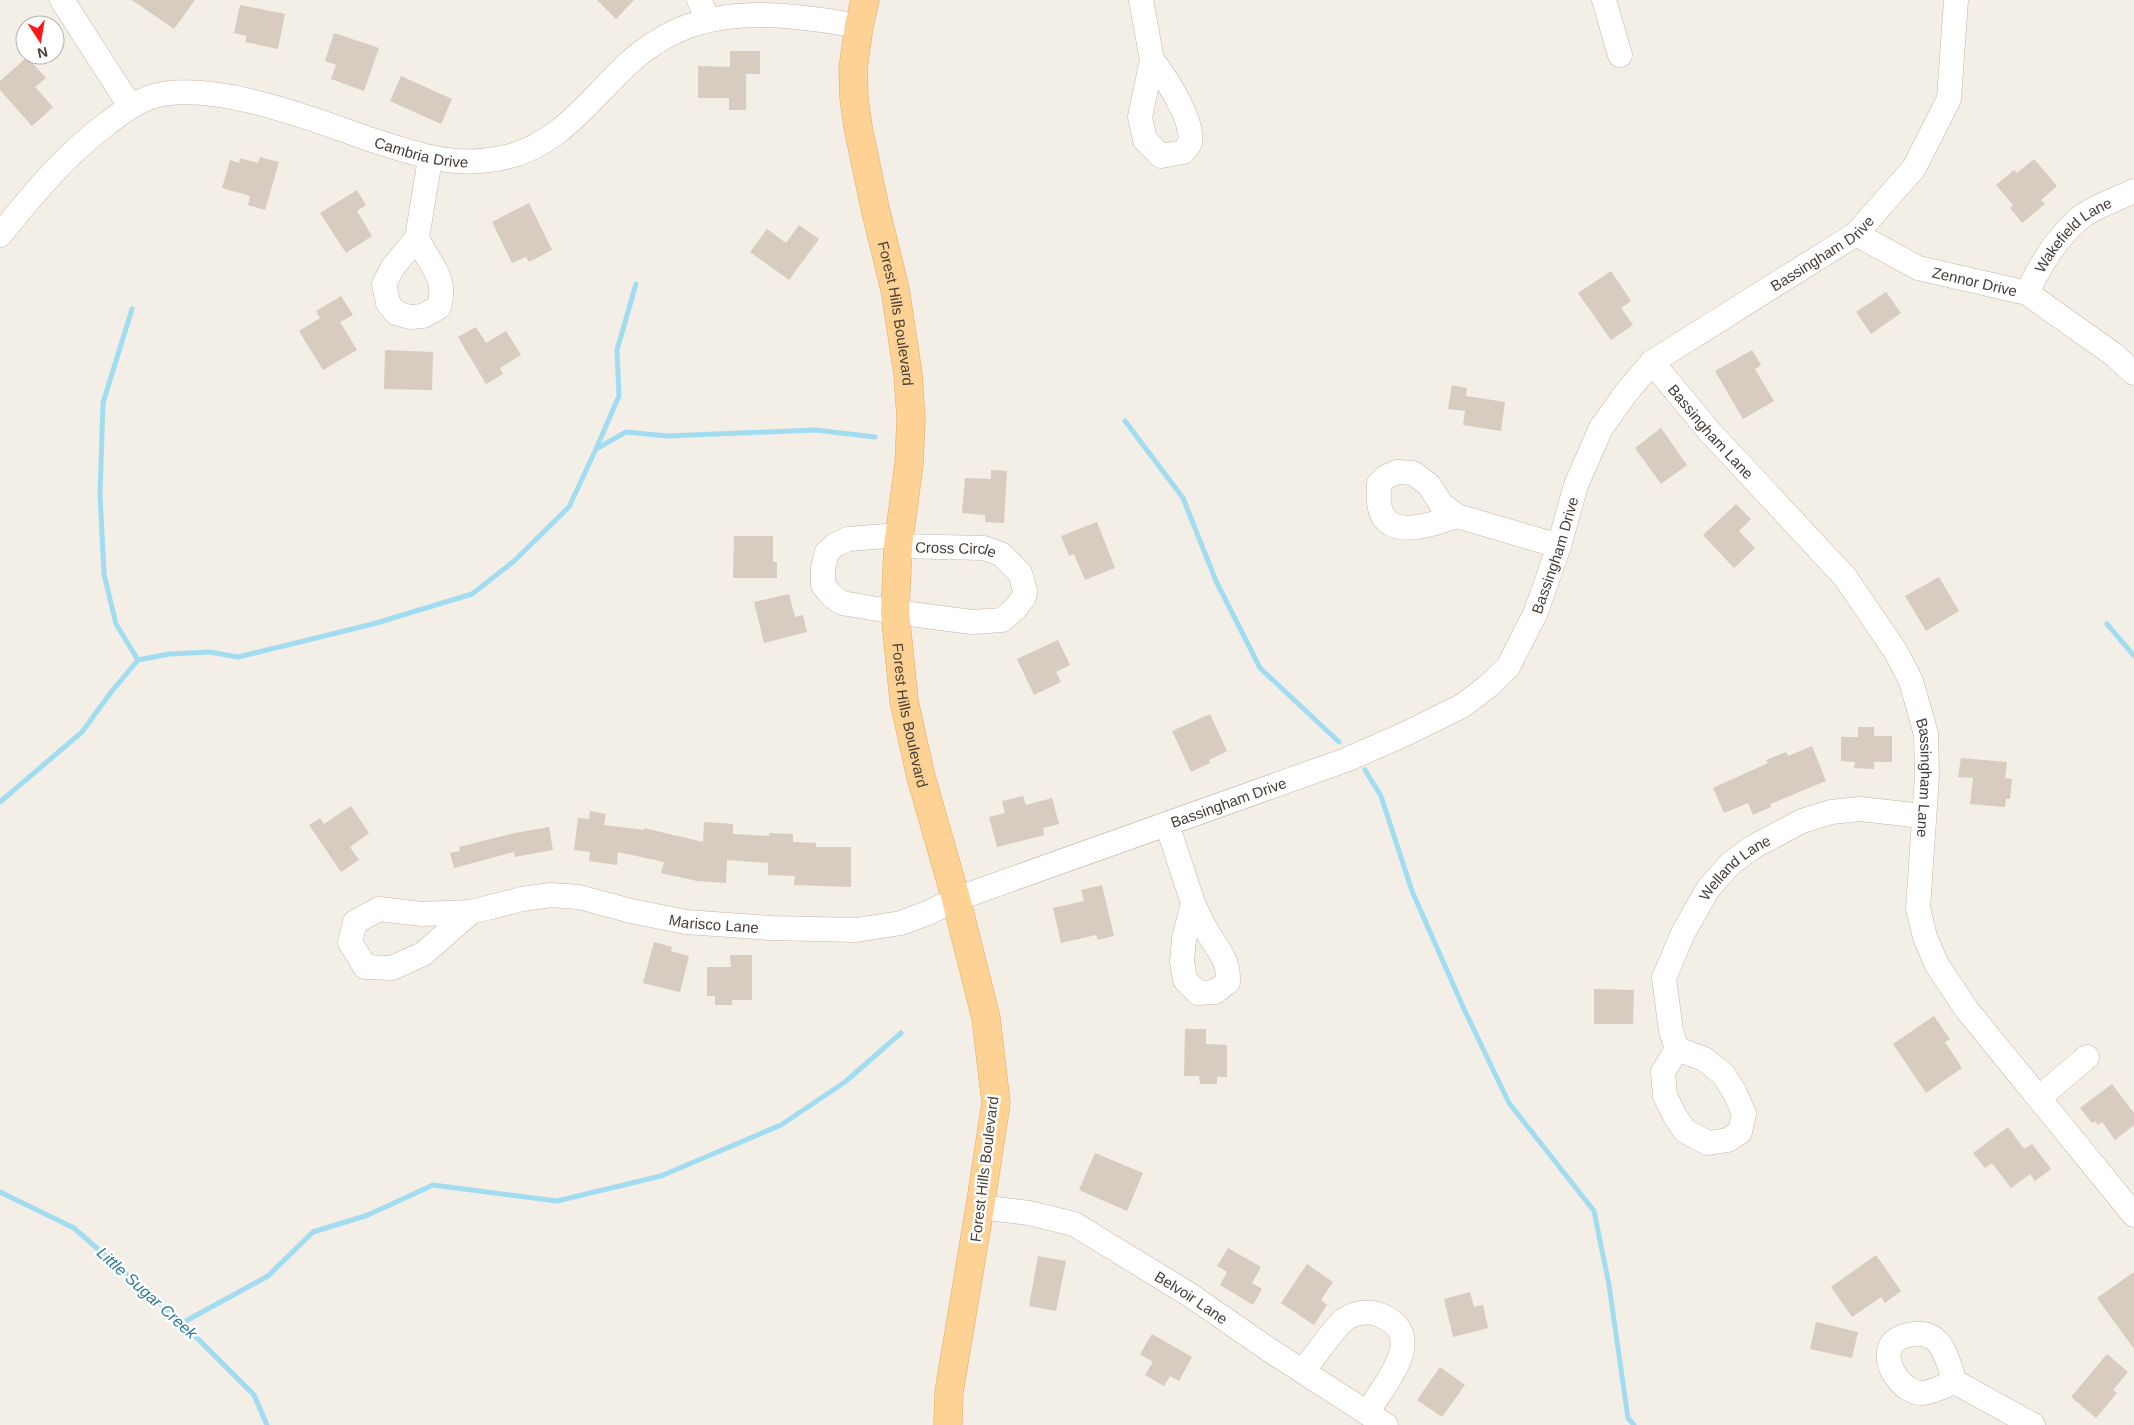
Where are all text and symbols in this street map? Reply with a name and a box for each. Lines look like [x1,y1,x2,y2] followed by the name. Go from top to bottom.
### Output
[15,15,65,65] north arrow
[36,44,49,62] text: N
[373,133,468,170] street label: Cambria Drive
[2031,193,2114,275] street label: Wakefield Lane
[1767,212,1877,294] street label: Bassingham Drive
[875,239,917,386] street label: Forest Hills Boulevard
[1931,263,2019,299] street label: Zennor Drive
[1665,380,1757,482] street label: Bassingham Lane
[1528,495,1581,616] street label: Bassingham Drive
[915,538,999,560] street label: Cross Circle
[890,642,932,789] street label: Forest Hills Boulevard
[1913,716,1936,838] street label: Bassingham Lane
[1168,774,1288,830] street label: Bassingham Drive
[1695,831,1773,903] street label: Welland Lane
[668,910,759,936] street label: Marisco Lane
[967,1095,1001,1243] street label: Forest Hills Boulevard
[94,1244,201,1343] water label: Little Sugar Creek
[1152,1267,1231,1327] street label: Belvoir Lane

